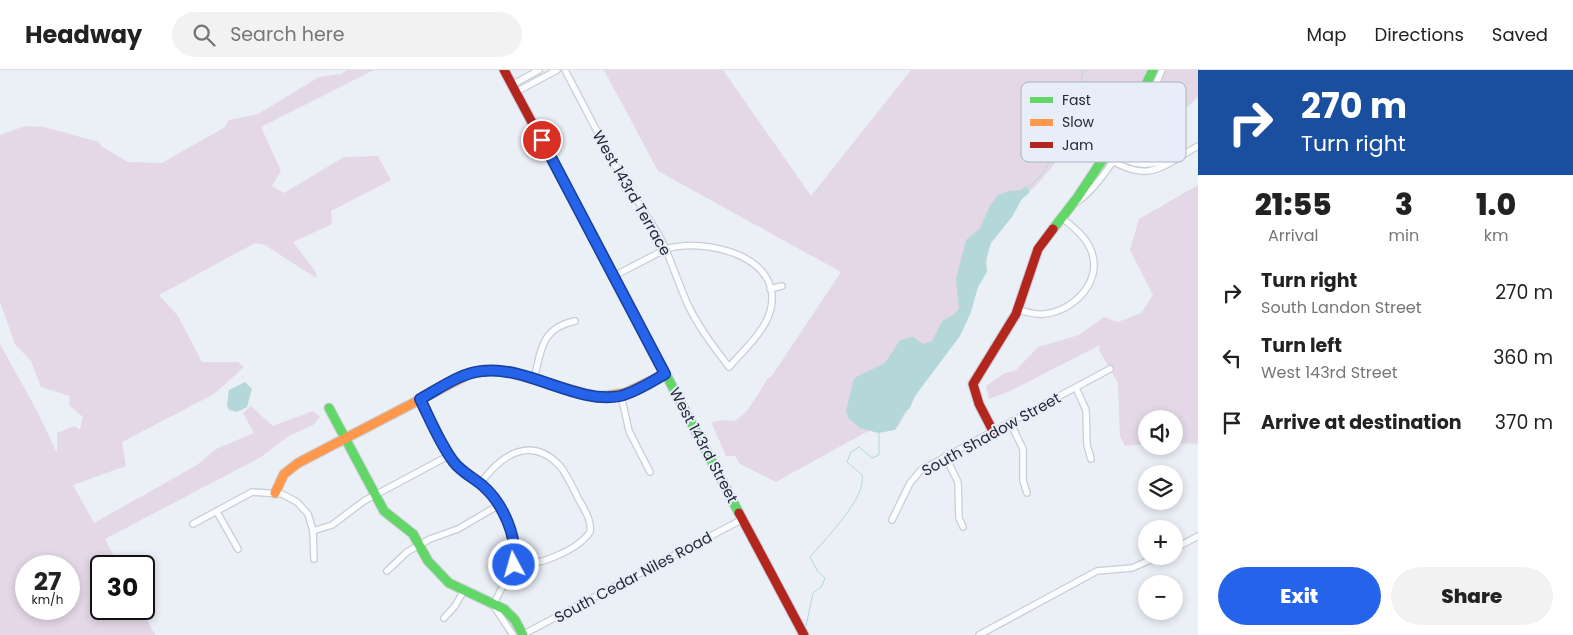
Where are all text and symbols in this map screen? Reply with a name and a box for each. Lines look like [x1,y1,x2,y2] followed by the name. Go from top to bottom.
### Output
[172,12,522,57] search box
[25,18,142,51] text: Headway
[190,21,218,49] icon: search
[230,21,345,48] text: Search here
[1307,22,1346,47] text: Map
[1374,22,1464,47] text: Directions
[1492,22,1548,47] text: Saved
[1301,81,1407,130] text: 270 m
[1021,82,1186,162] legend
[1062,90,1091,110] text: Fast
[1218,90,1283,155] icon: right
[1062,112,1095,132] text: Slow
[521,119,563,161] pin
[528,126,556,154] icon: arrive
[588,127,676,259] street label: West 143rd Terrace
[1301,128,1406,159] text: Turn right
[1062,135,1093,155] text: Jam
[1255,183,1332,226] text: 21:55
[1395,183,1413,226] text: 3
[1476,183,1516,226] text: 1.0
[1268,224,1318,247] text: Arrival
[1389,224,1419,247] text: min
[1484,224,1508,247] text: km
[1261,267,1357,294] text: Turn right
[1218,279,1246,307] icon: right
[1495,279,1553,306] text: 270 m
[1261,296,1422,319] text: South Landon Street
[1261,332,1342,359] text: Turn left
[1218,344,1246,372] icon: left
[1493,344,1553,371] text: 360 m
[1261,361,1398,384] text: West 143rd Street
[665,384,743,506] street label: West 143rd Street
[918,387,1064,481] street label: South Shadow Street
[1218,409,1246,437] icon: arrive
[1261,409,1462,436] text: Arrive at destination
[1495,409,1553,436] text: 370 m
[1138,410,1183,620] map controls
[1138,410,1183,455] button: sound
[1138,465,1183,510] button: layers
[1138,520,1183,565] button: +
[550,526,716,628] street label: South Cedar Niles Road
[487,538,539,590] position arrow
[90,555,155,620] speed limit sign: 30
[34,564,61,599] text: 27
[1218,567,1381,625] button: Exit
[1391,567,1553,625] button: Share
[1138,575,1183,620] button: −
[32,591,63,608] text: km/h

